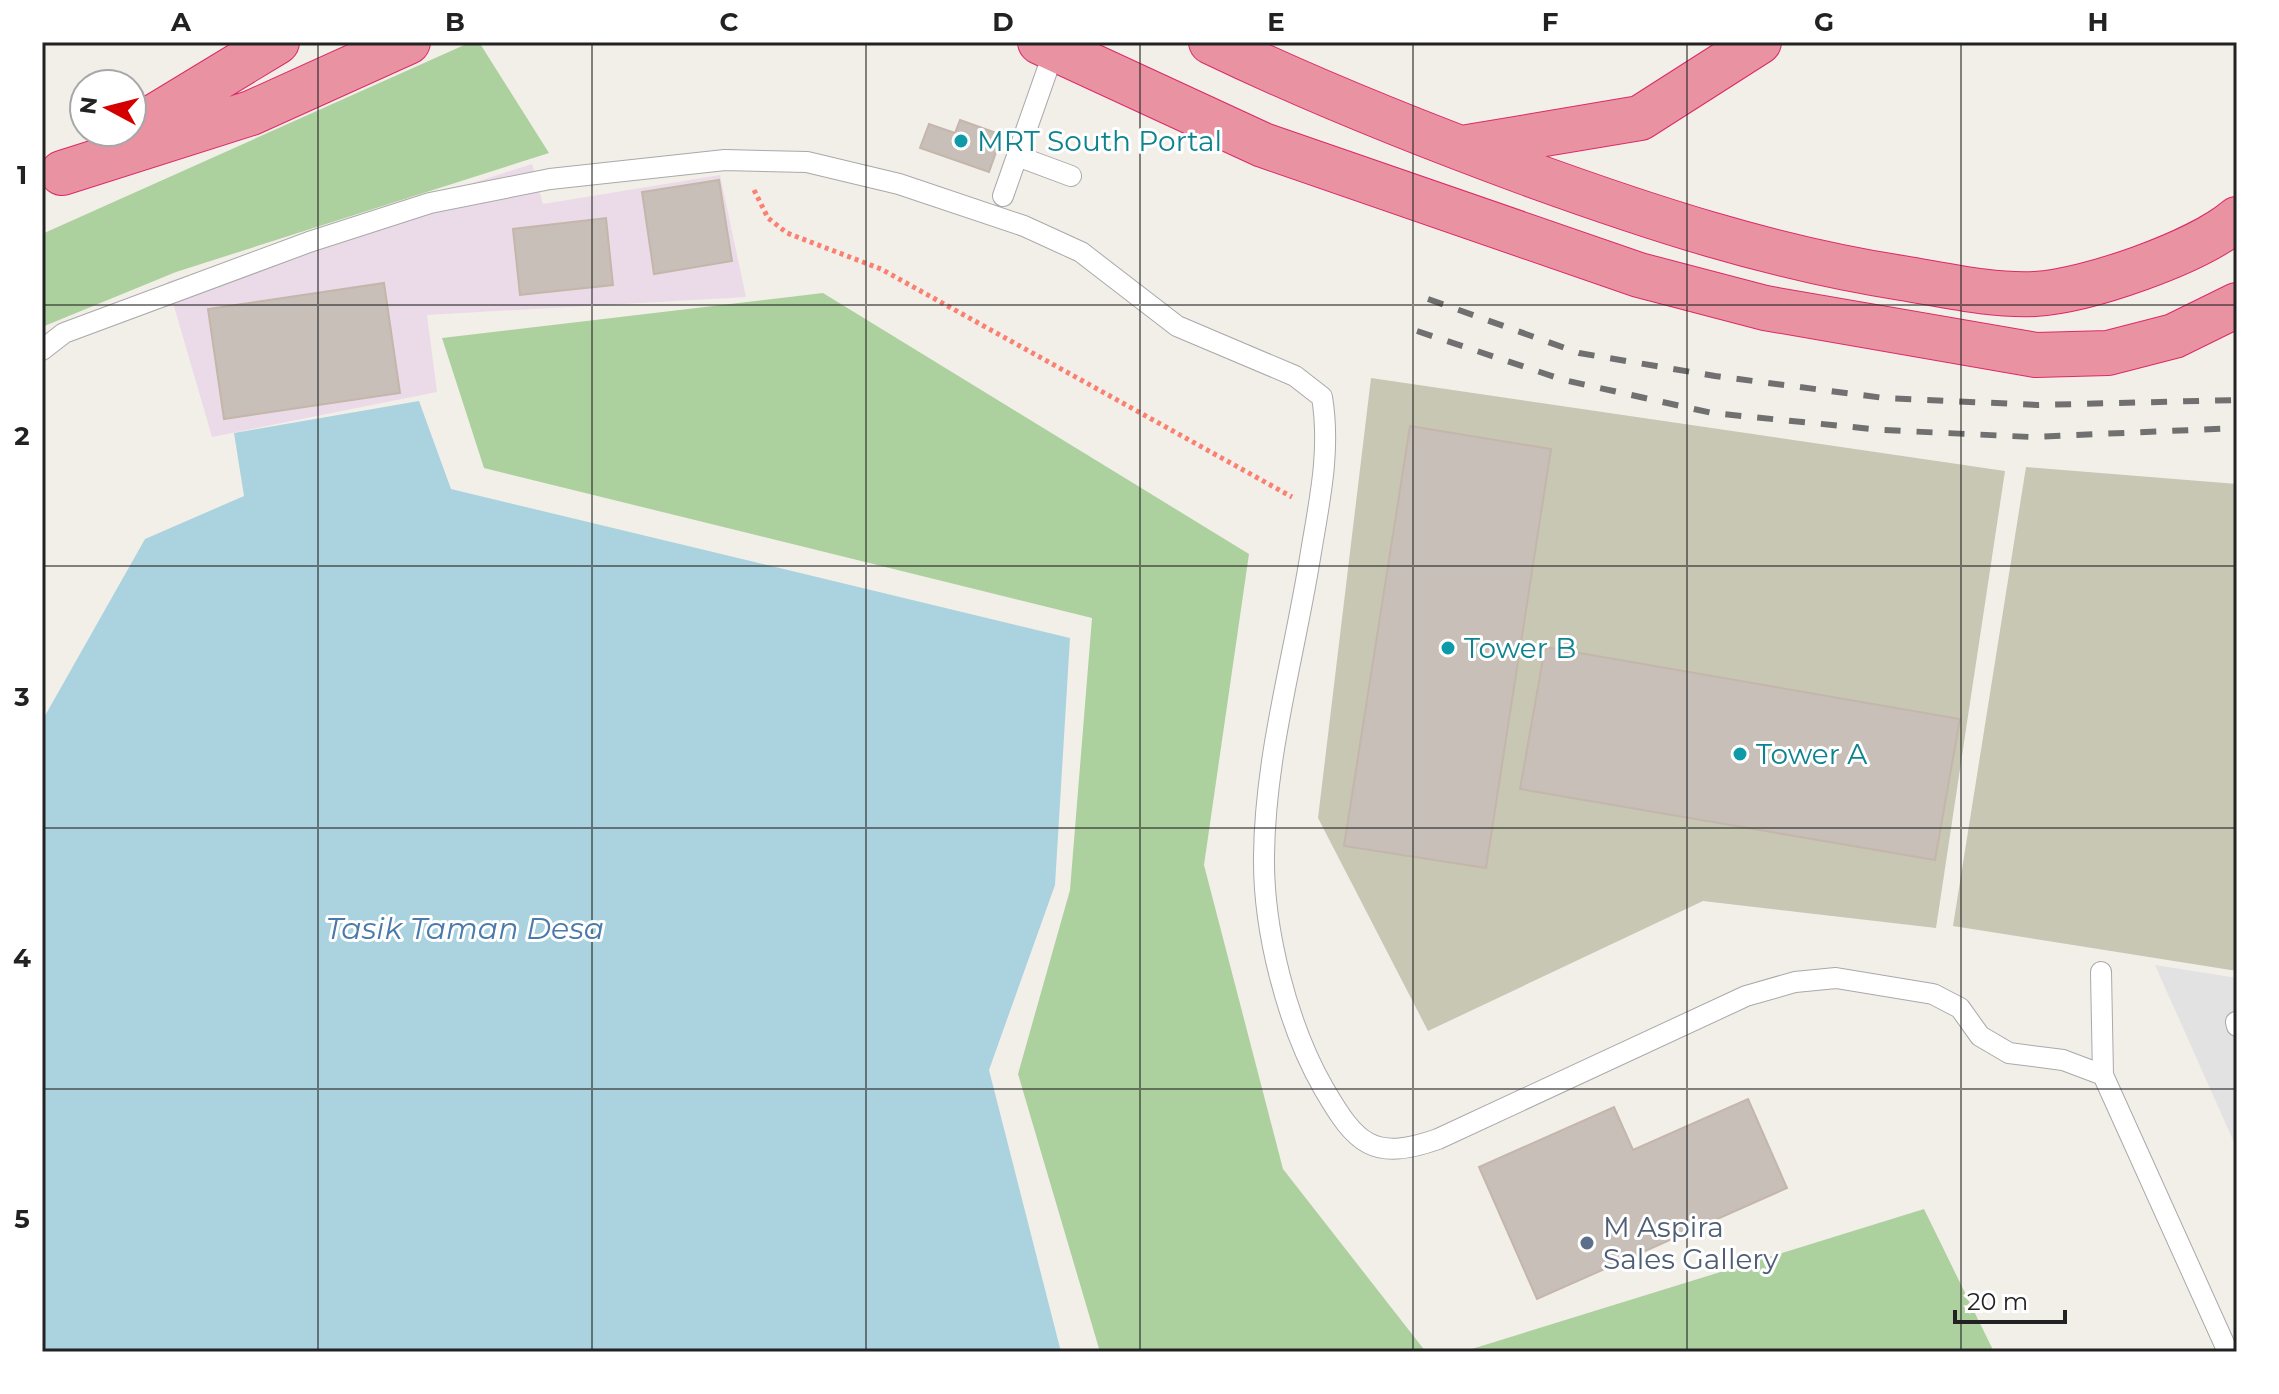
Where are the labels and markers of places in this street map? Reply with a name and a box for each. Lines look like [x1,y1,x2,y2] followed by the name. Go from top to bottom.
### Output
[977,124,1222,158] place label: MRT South Portal
[952,132,970,150] marker: MRT South Portal
[1464,631,1576,665] place label: Tower B
[1439,639,1457,657] marker: Tower B
[1756,737,1868,771] place label: Tower A
[1731,745,1749,763] marker: Tower A
[1603,1210,1779,1276] place label: M Aspira Sales Gallery
[1578,1234,1596,1252] marker: M Aspira Sales Gallery

